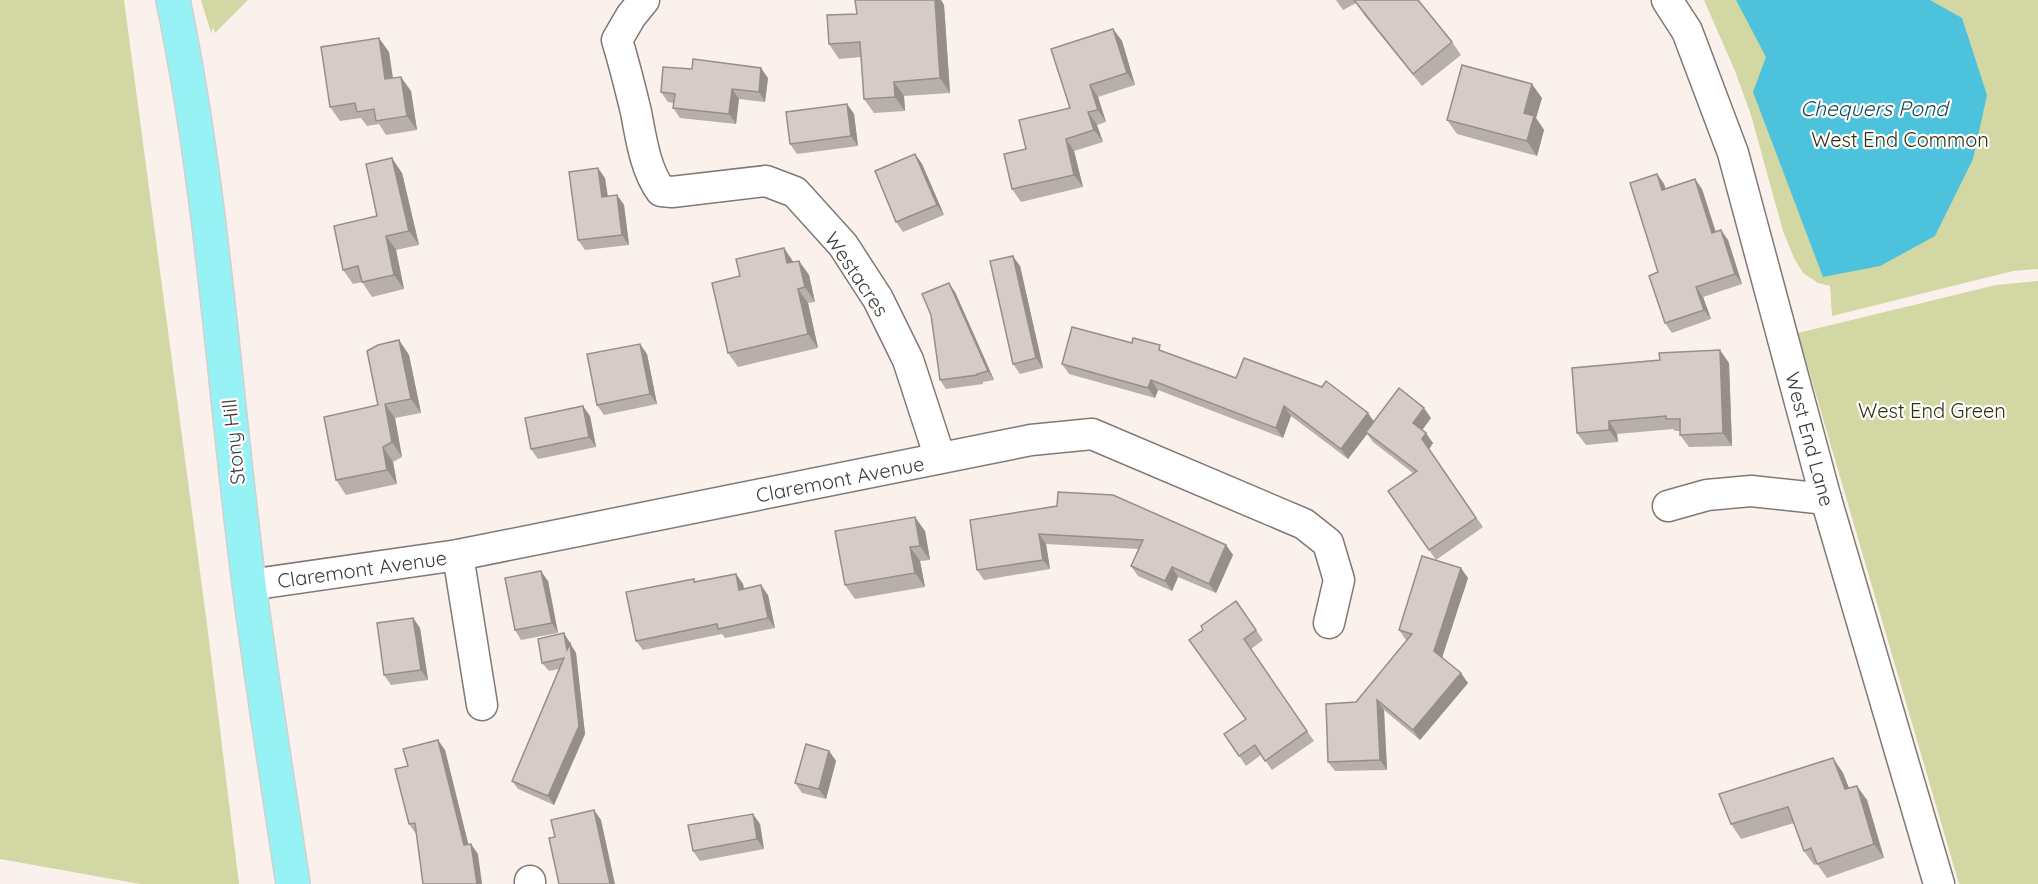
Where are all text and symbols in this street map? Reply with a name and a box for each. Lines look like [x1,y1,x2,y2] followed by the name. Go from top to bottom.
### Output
[1800,95,1950,121] water label: Chequers Pond
[1811,127,1989,152] park label: West End Common
[820,227,894,321] street label: Westacres
[1780,369,1840,509] street label: West End Lane
[216,398,250,486] street label: Stony Hill
[1858,398,2006,423] park label: West End Green
[754,450,926,508] street label: Claremont Avenue
[276,545,448,593] street label: Claremont Avenue

